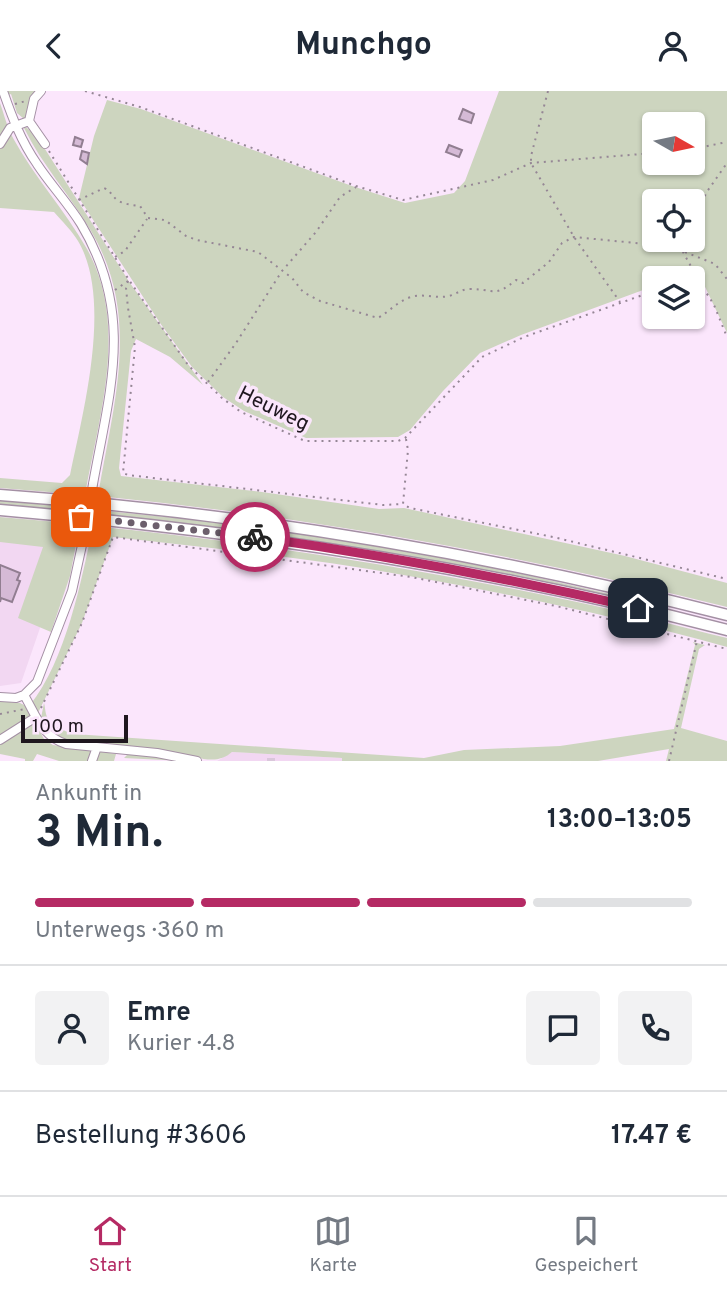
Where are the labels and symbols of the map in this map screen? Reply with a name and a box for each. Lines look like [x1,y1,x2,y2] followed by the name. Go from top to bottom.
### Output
[642,112,705,175] north arrow
[233,381,313,438] street label: Heuweg
[51,487,111,547] pin
[220,502,290,572] courier
[608,578,668,638] pin
[21,712,128,744] scale bar

